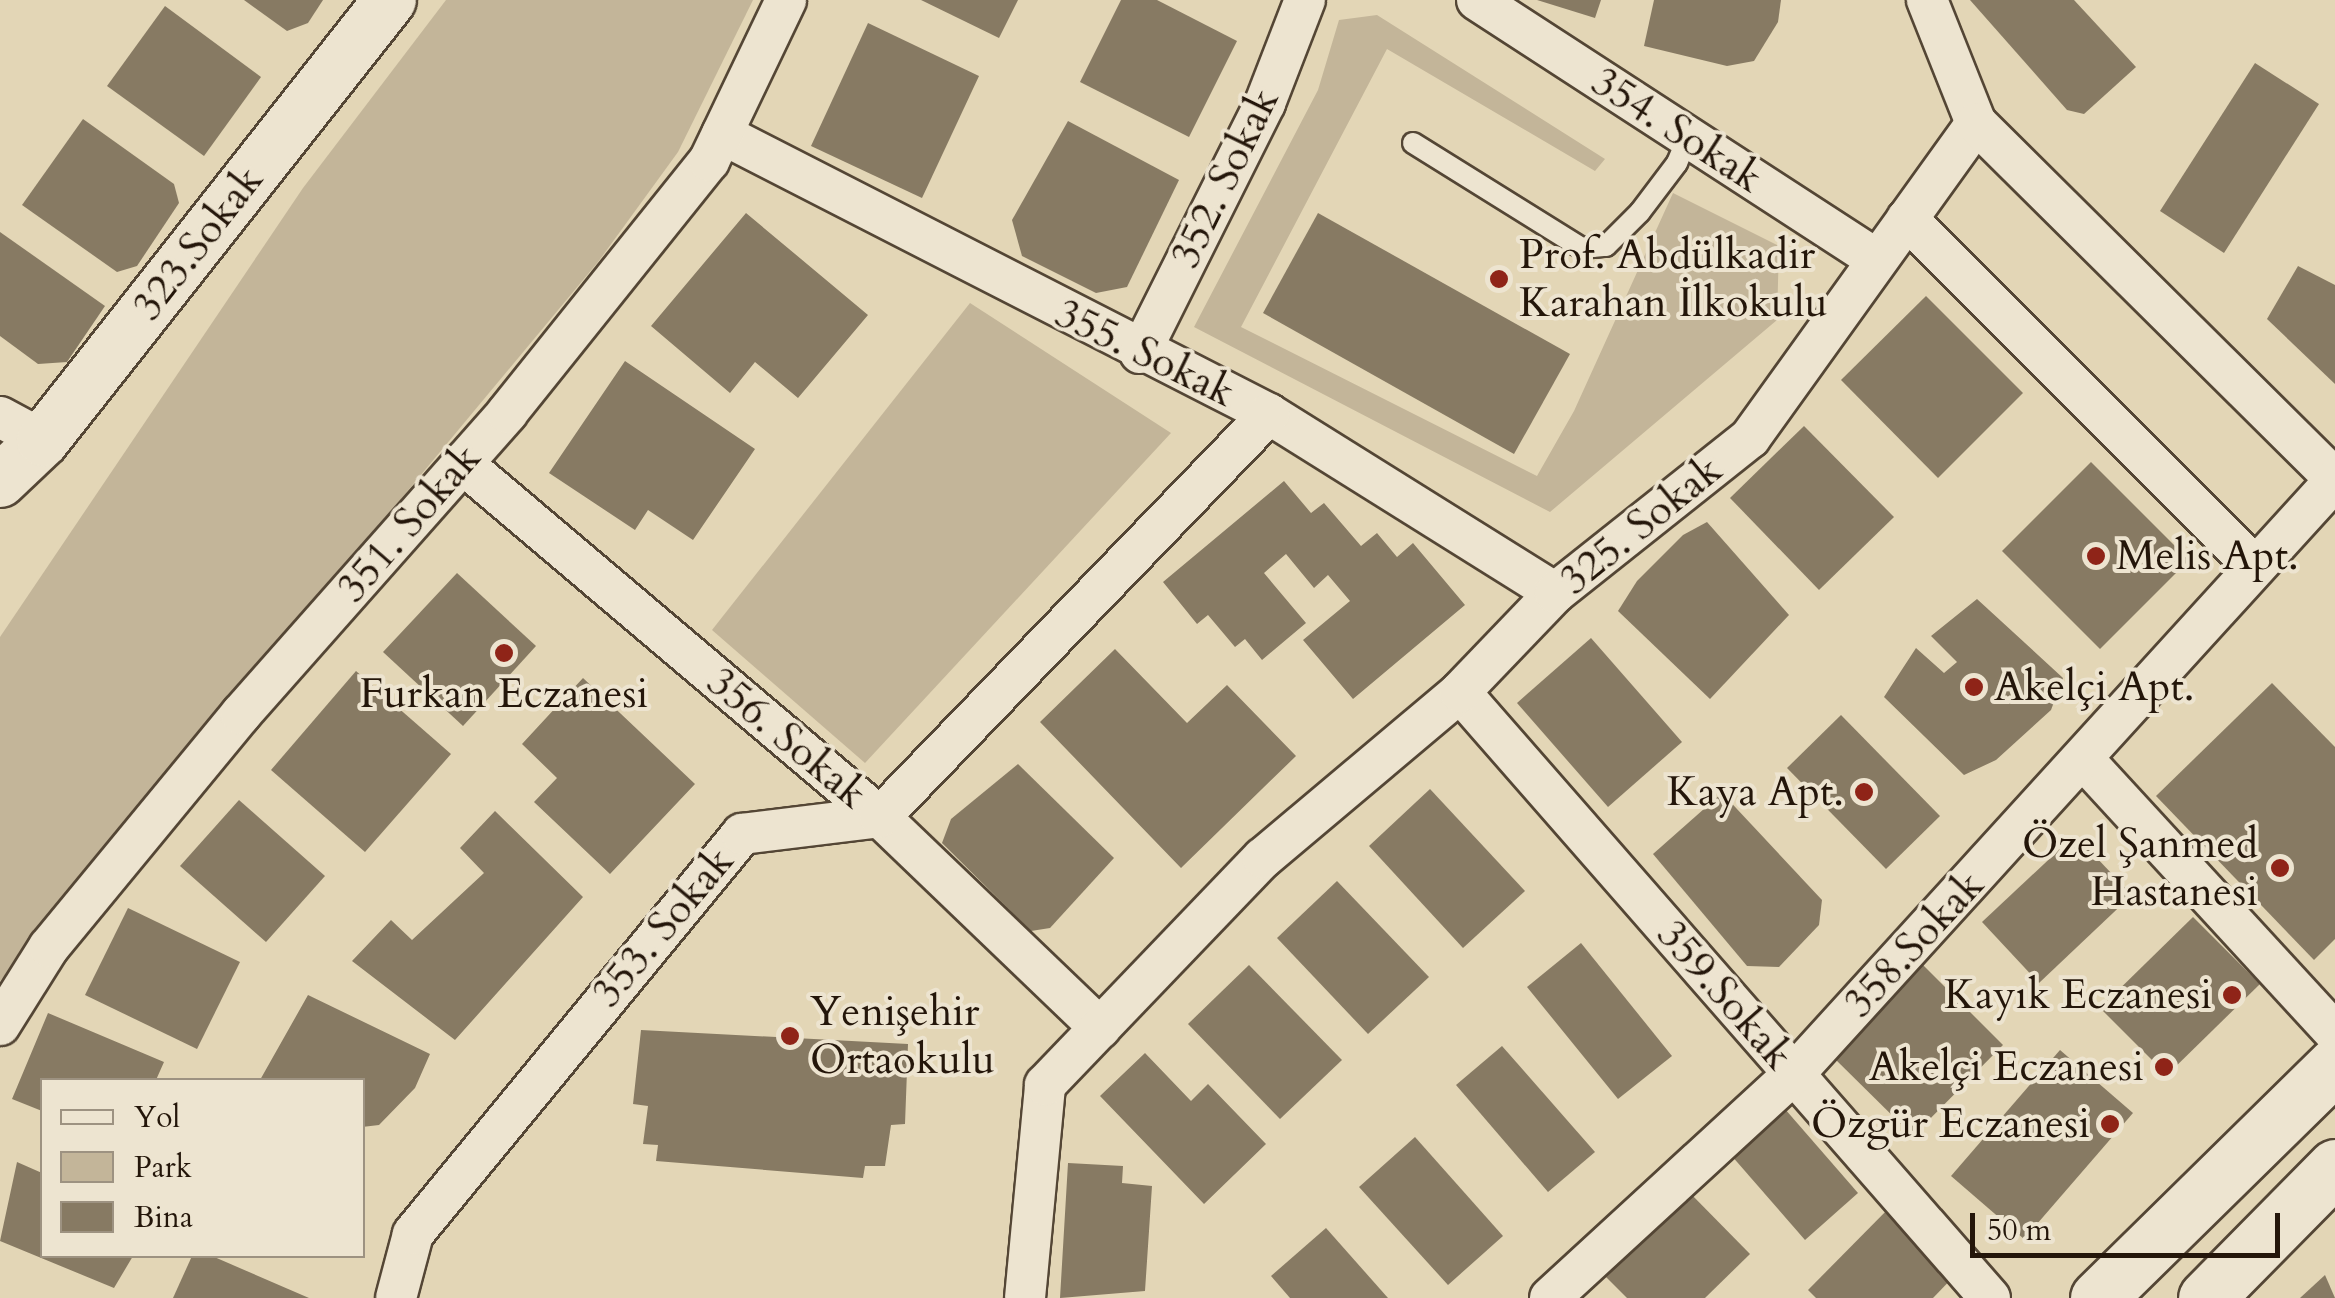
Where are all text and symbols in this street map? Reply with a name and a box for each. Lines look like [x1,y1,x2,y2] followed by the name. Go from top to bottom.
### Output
[1582,56,1772,204] street label: 354. Sokak
[1160,80,1290,276] street label: 352. Sokak
[122,156,274,330] street label: 323.Sokak
[1519,230,1828,328] place label: Prof. Abdülkadir Karahan İlkokulu
[1488,268,1510,290] marker: Prof. Abdülkadir Karahan İlkokulu
[1047,288,1243,418] street label: 355. Sokak
[327,434,491,612] street label: 351. Sokak
[1550,445,1732,605] street label: 325. Sokak
[2116,531,2299,581] place label: Melis Apt.
[2085,545,2107,567] marker: Melis Apt.
[493,642,515,664] marker: Furkan Eczanesi
[697,657,877,819] street label: 356. Sokak
[1994,662,2195,712] place label: Akelçi Apt.
[360,669,648,719] place label: Furkan Eczanesi
[1963,676,1985,698] marker: Akelçi Apt.
[1667,767,1844,817] place label: Kaya Apt.
[1853,781,1875,803] marker: Kaya Apt.
[2022,819,2258,918] place label: Özel Şanmed Hastanesi
[582,837,744,1017] street label: 353. Sokak
[2267,855,2293,881] marker: Özel Şanmed Hastanesi
[1833,860,1995,1028] street label: 358.Sokak
[1646,910,1804,1080] street label: 359.Sokak
[1944,970,2212,1020] place label: Kayık Eczanesi
[2221,984,2243,1006] marker: Kayık Eczanesi
[810,987,995,1086] place label: Yenişehir Ortaokulu
[779,1025,801,1047] marker: Yenişehir Ortaokulu
[1869,1042,2144,1092] place label: Akelçi Eczanesi
[2153,1056,2175,1078] marker: Akelçi Eczanesi
[40,1078,365,1258] legend
[134,1097,180,1138] text: Yol
[1811,1099,2090,1149] place label: Özgür Eczanesi
[2099,1113,2121,1135] marker: Özgür Eczanesi
[134,1147,192,1188] text: Park
[1975,1193,2285,1255] scale bar
[134,1197,193,1238] text: Bina
[1987,1210,2051,1251] text: 50 m

